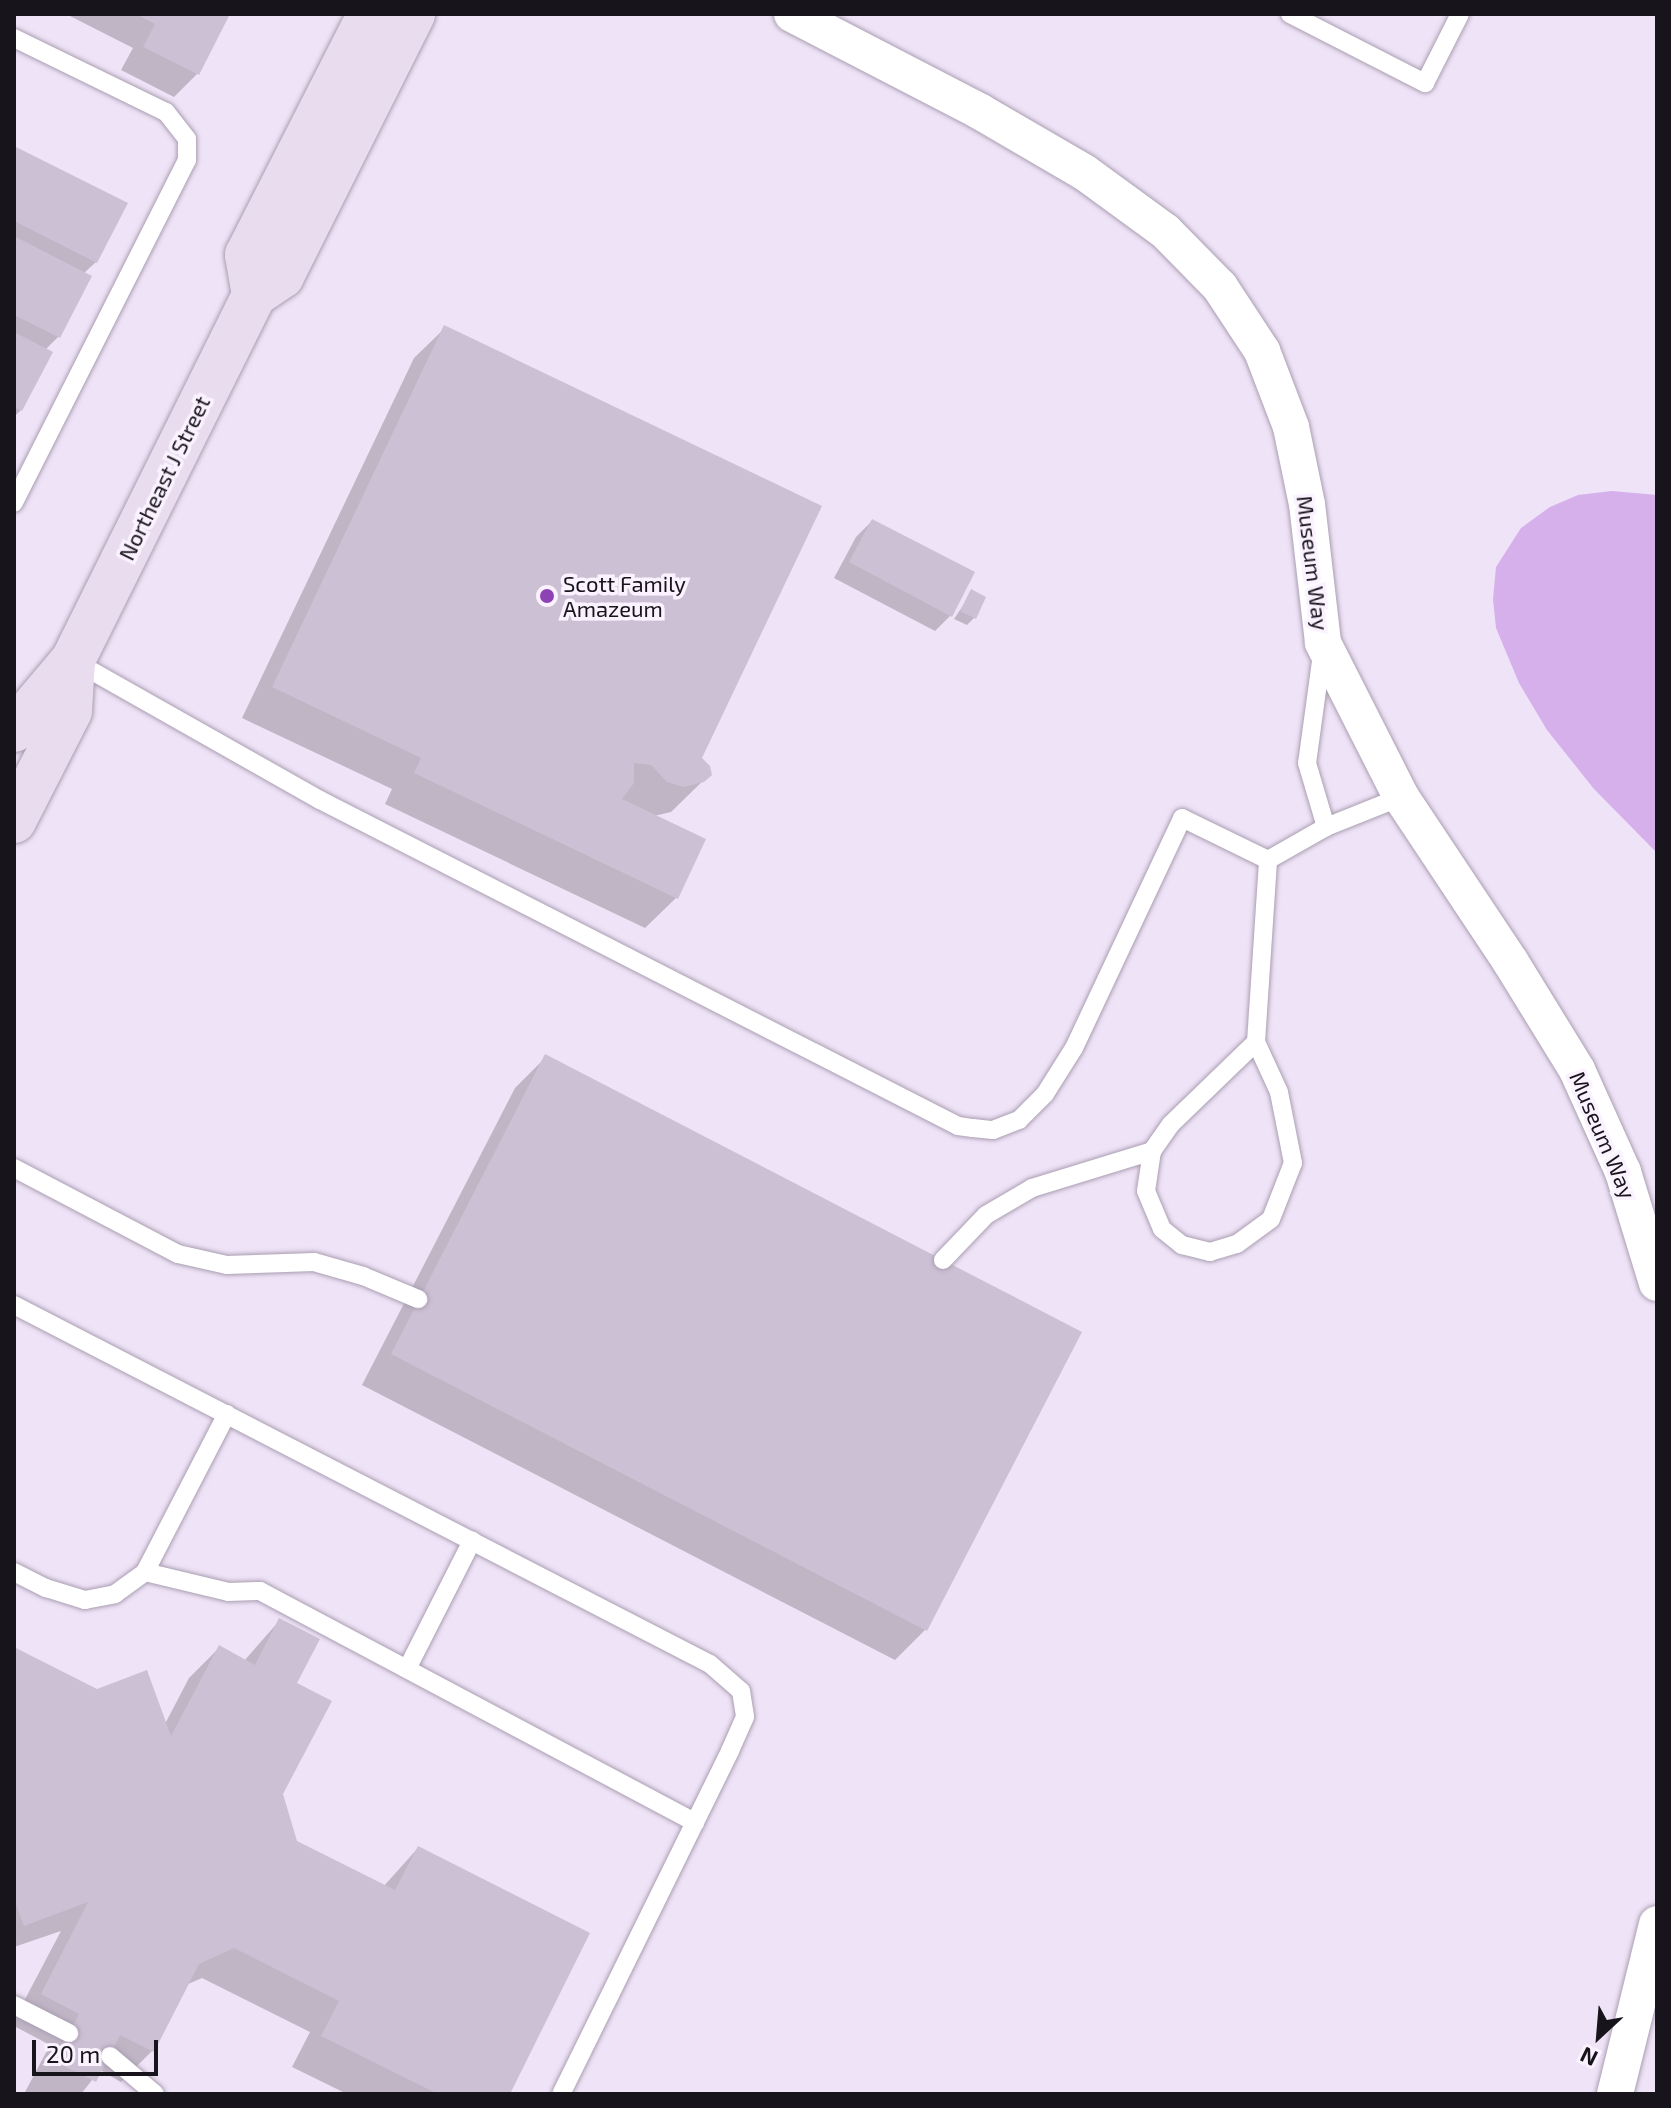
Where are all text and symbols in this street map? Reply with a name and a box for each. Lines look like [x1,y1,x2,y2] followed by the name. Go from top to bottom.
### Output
[113,391,215,565] street label: Northeast J Street
[1292,494,1334,632] street label: Museum Way
[563,570,686,622] place label: Scott Family Amazeum
[538,587,556,605] marker: Scott Family Amazeum
[1564,1067,1642,1203] street label: Museum Way
[1559,1996,1639,2076] north arrow
[36,2024,162,2074] scale bar
[46,2039,100,2068] text: 20 m
[1576,2042,1601,2073] text: N

